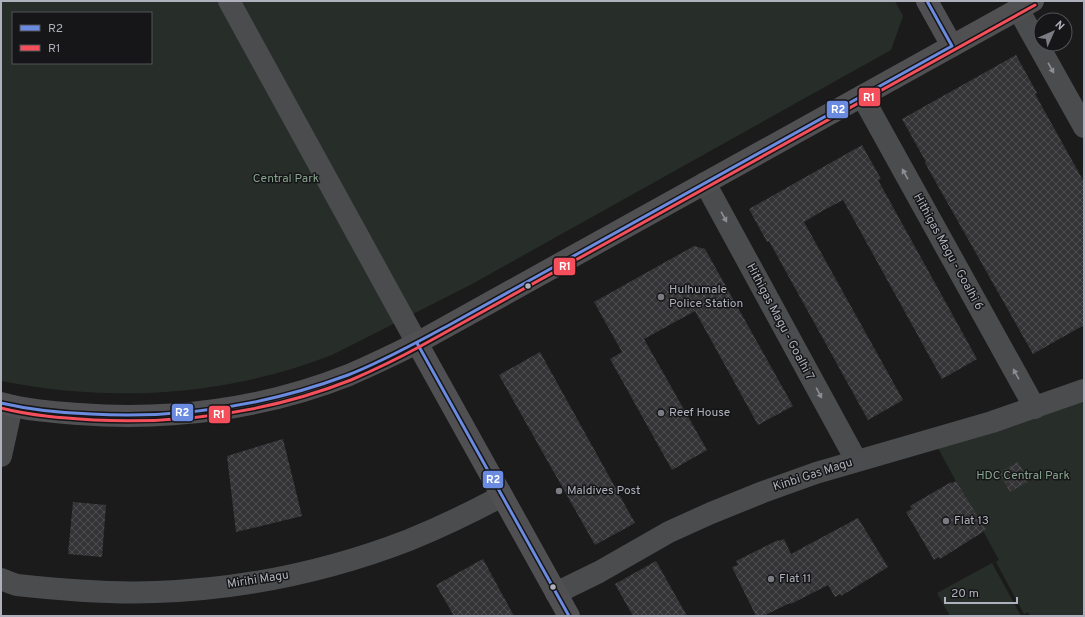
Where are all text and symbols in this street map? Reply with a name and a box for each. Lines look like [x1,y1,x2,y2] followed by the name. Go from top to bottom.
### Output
[12,12,152,64] legend
[1033,12,1073,52] north arrow
[1052,18,1067,33] text: N
[48,21,63,37] text: R2
[48,41,60,57] text: R1
[1047,62,1054,73] one-way arrow
[858,87,881,107] line badge: R1
[863,91,875,105] text: R1
[826,100,849,119] line badge: R2
[831,103,845,117] text: R2
[902,168,909,180] one-way arrow
[253,171,319,187] park label: Central Park
[909,191,987,313] street label: Hithigas Magu - Goalhi 6
[720,211,727,223] one-way arrow
[553,257,576,276] line badge: R1
[559,260,571,274] text: R1
[742,261,818,383] street label: Hithigas Magu - Goalhi 7
[523,281,533,291] unlabelled marker
[669,282,743,312] place label: Hulhumale Police Station
[656,292,666,302] marker: Hulhumale Police Station
[1013,368,1019,379] one-way arrow
[816,387,822,399] one-way arrow
[171,403,194,422] line badge: R2
[208,405,231,424] line badge: R1
[669,405,730,421] place label: Reef House
[175,406,189,420] text: R2
[213,408,225,422] text: R1
[656,408,666,418] marker: Reef House
[771,455,855,495] street label: Kinbi Gas Magu
[976,468,1070,484] park label: HDC Central Park
[482,470,504,489] line badge: R2
[486,473,500,487] text: R2
[567,483,641,499] place label: Maldives Post
[554,486,564,496] marker: Maldives Post
[954,513,989,529] place label: Flat 13
[941,516,951,526] marker: Flat 13
[226,567,290,593] street label: Mirihi Magu
[779,571,811,587] place label: Flat 11
[766,574,776,584] marker: Flat 11
[945,579,1017,605] scale bar
[548,582,558,592] unlabelled marker
[951,586,979,602] text: 20 m

